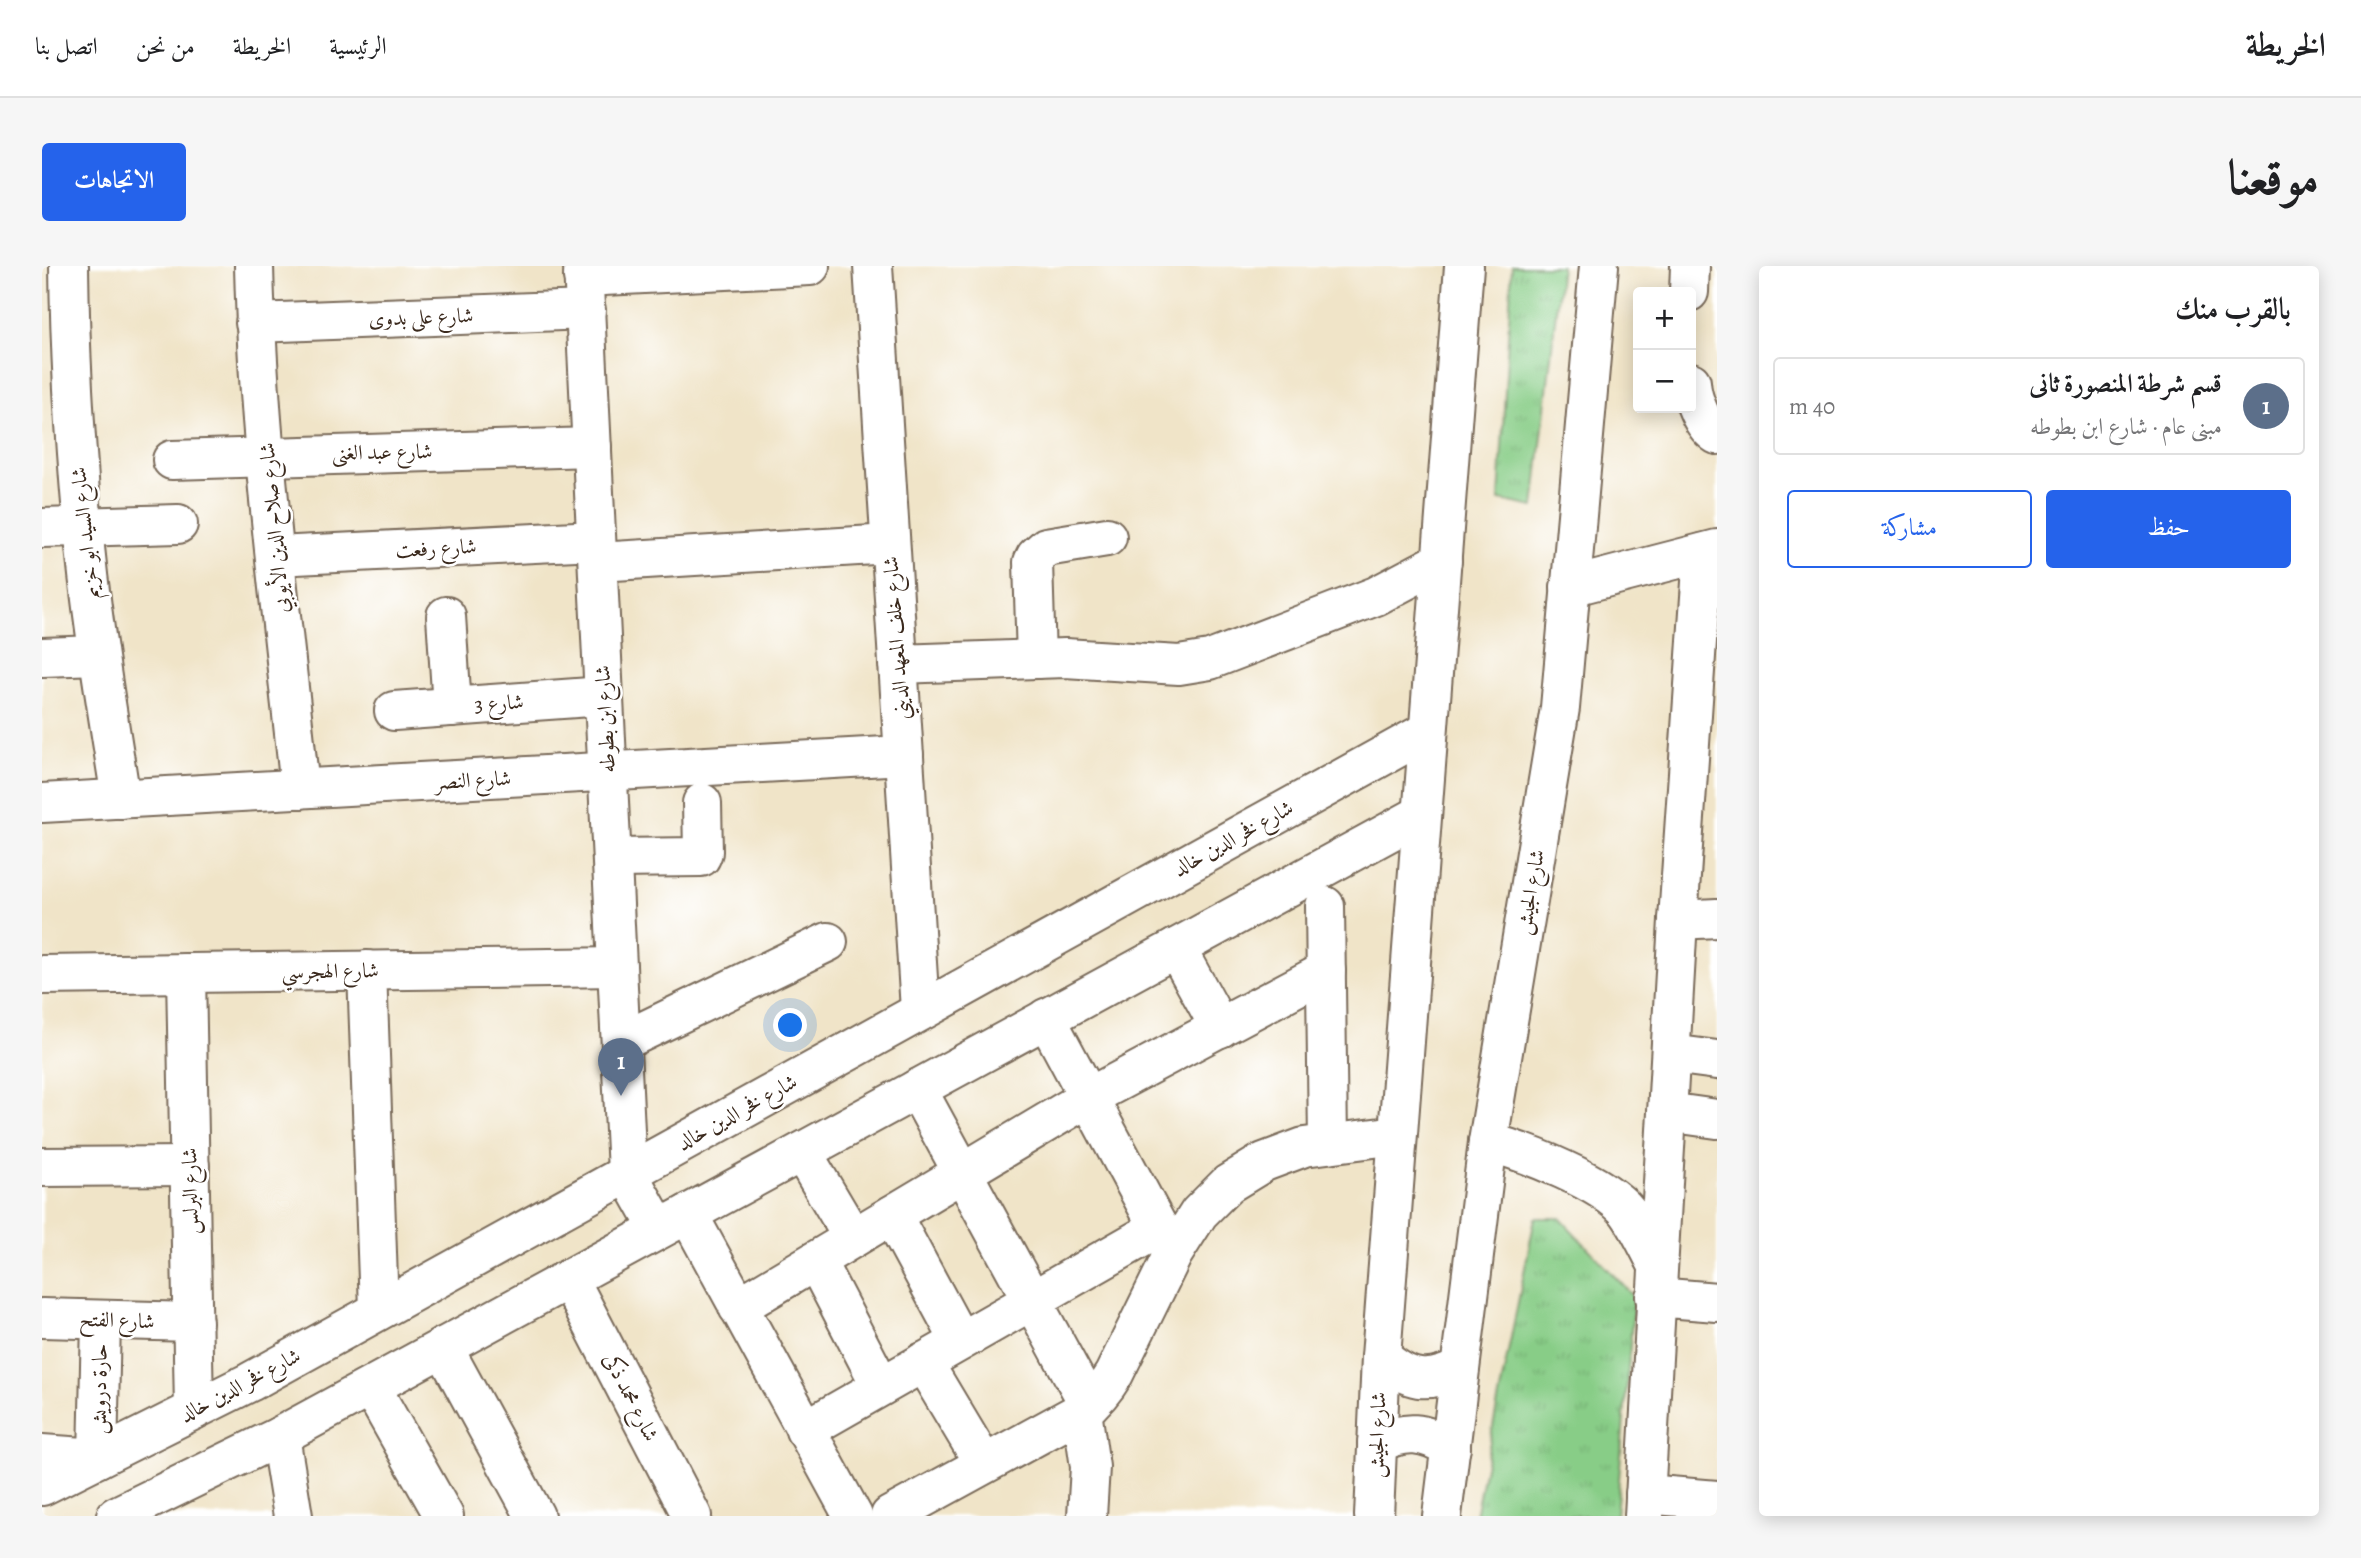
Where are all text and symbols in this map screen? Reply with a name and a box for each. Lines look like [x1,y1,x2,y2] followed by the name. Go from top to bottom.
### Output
[2246,22,2326,67] text: الخريطة
[35,30,98,62] text: اتصل بنا
[136,30,195,62] text: من نحن
[233,30,291,62] text: الخريطة
[329,30,387,62] text: الرئيسية
[42,143,186,221] button: الاتجاهات
[2227,144,2319,211] text: موقعنا
[1633,287,1696,413] map controls
[1633,287,1696,350] button: +
[2175,289,2291,329] text: بالقرب منك
[368,301,474,337] street label: شارع على بدوى
[1633,350,1696,413] button: −
[2029,366,2222,401] text: قسم شرطة المنصورة ثانى
[1789,391,1835,422] text: 40 m
[2262,391,2270,422] text: 1
[2030,411,2222,442] text: مبنى عام · شارع ابن بطوطه
[331,437,433,471] street label: شارع عبد الغنى
[252,441,300,614] street label: شارع صلاح الدين الأيوبي
[64,465,110,600] street label: شارع السيد ابو خزيم
[1787,490,2032,568] button: مشاركة
[2046,490,2291,568] button: حفظ
[395,532,478,568] street label: شارع رفعت
[876,555,921,721] street label: شارع خلف المعهد الديني
[588,664,626,774] street label: شارع ابن بطوطه
[473,687,525,723] street label: شارع 3
[432,764,512,800] street label: شارع النصر
[1168,793,1300,886] street label: شارع فخر الدين خالد
[1509,847,1555,938] street label: شارع الجيش
[281,956,379,992] street label: شارع الهجرسي
[773,1008,807,1042] your location
[598,1038,644,1096] pin: 1
[672,1067,804,1160] street label: شارع فخر الدين خالد
[175,1147,209,1235] street label: شارع البرلس
[79,1305,155,1340] street label: شارع الفتح
[175,1341,307,1432] street label: شارع فخر الدين خالد
[84,1343,114,1435] street label: حارة درويش
[593,1348,665,1448] street label: شارع محمد ذكى
[1362,1391,1396,1479] street label: شارع الجيش

